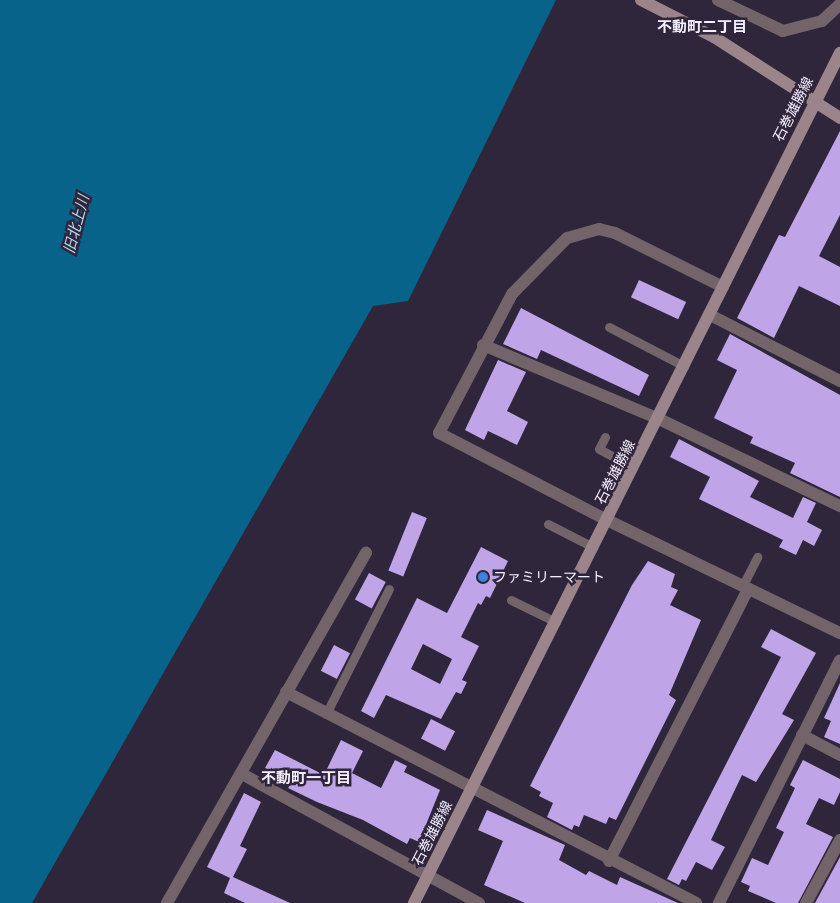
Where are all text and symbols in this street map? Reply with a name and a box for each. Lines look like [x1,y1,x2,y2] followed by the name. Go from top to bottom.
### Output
[657,18,747,36] district label: 不動町二丁目
[770,74,816,144] street label: 石巻雄勝線
[60,193,92,255] water label: 旧北上川
[592,437,638,507] street label: 石巻雄勝線
[493,569,605,585] place label: ファミリーマート
[477,571,489,583] marker: ファミリーマート
[261,769,351,787] district label: 不動町一丁目
[409,798,455,868] street label: 石巻雄勝線

